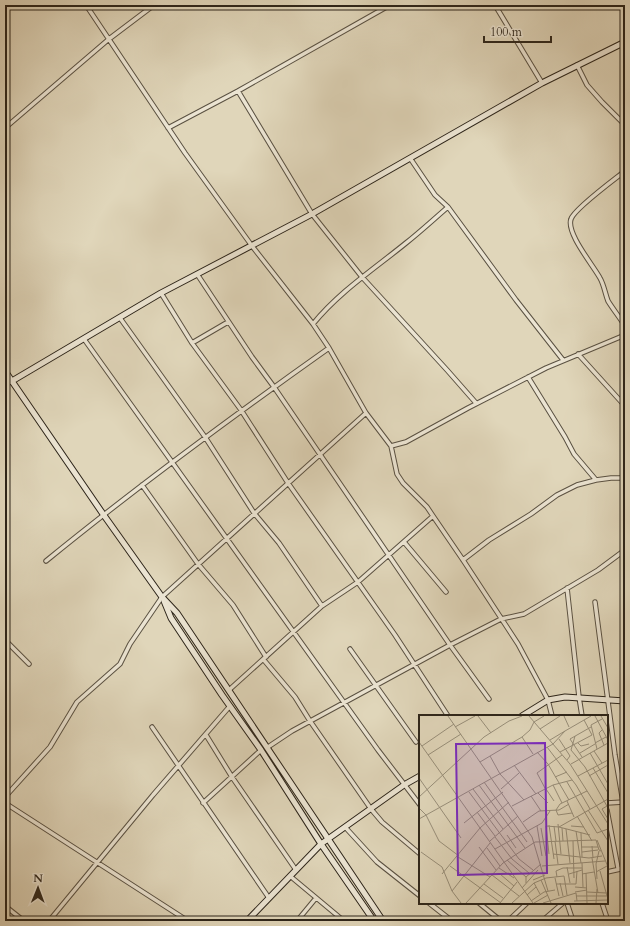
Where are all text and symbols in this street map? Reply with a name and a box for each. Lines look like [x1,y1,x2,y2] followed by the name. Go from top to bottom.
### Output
[484,18,551,44] scale bar
[490,24,523,40] text: 100 m
[419,715,608,904] inset map
[18,868,58,908] north arrow
[33,871,44,886] text: N

